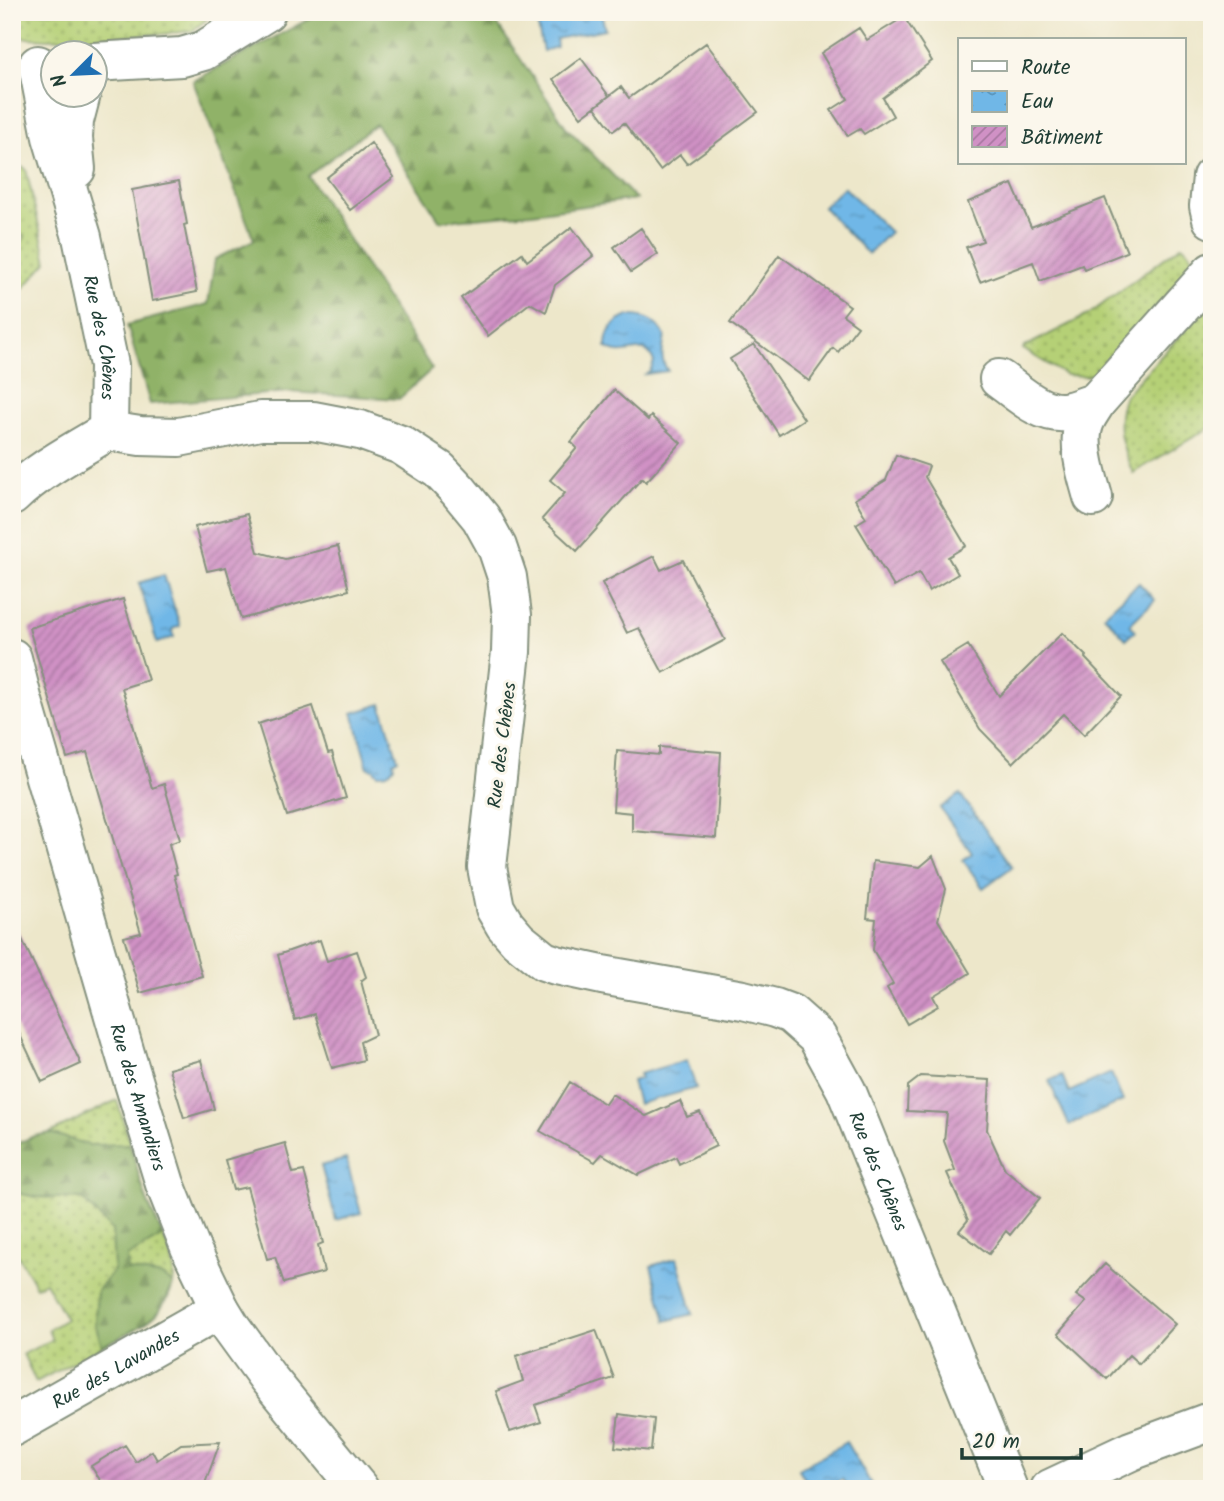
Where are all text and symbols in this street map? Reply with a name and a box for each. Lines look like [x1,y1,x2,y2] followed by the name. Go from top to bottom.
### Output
[38,38,108,108] north arrow
[958,38,1186,164] legend
[1021,52,1071,85] text: Route
[44,69,76,92] text: N
[1021,86,1053,119] text: Eau
[1021,122,1104,155] text: Bâtiment
[73,272,122,400] street label: Rue des Chênes
[480,680,526,810] street label: Rue des Chênes
[100,1020,173,1175] street label: Rue des Amandiers
[839,1107,915,1236] street label: Rue des Chênes
[47,1322,186,1418] street label: Rue des Lavandes
[962,1417,1080,1461] scale bar
[972,1426,1020,1459] text: 20 m

